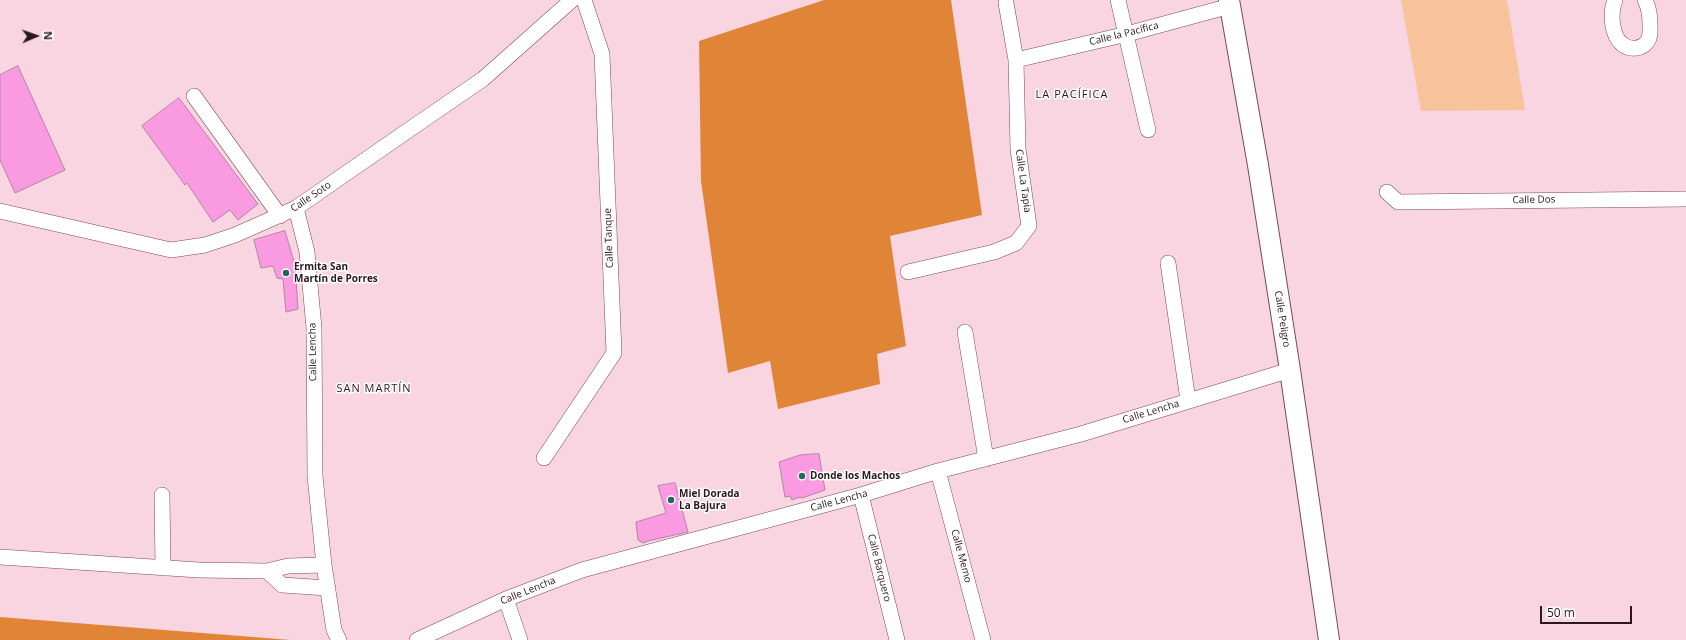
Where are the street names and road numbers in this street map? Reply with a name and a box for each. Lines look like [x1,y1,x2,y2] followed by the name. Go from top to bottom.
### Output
[1088,20,1160,48] street label: Calle la Pacífica
[1013,149,1033,213] street label: Calle La Tapia
[288,179,334,215] street label: Calle Soto
[1512,194,1556,206] street label: Calle Dos
[602,208,616,268] street label: Calle Tanque
[1272,290,1292,348] street label: Calle Peligro
[306,323,320,381] street label: Calle Lencha
[1121,398,1181,426] street label: Calle Lencha
[809,488,869,514] street label: Calle Lencha
[948,528,974,584] street label: Calle Memo
[865,533,893,603] street label: Calle Barquero
[499,574,557,608] street label: Calle Lencha

